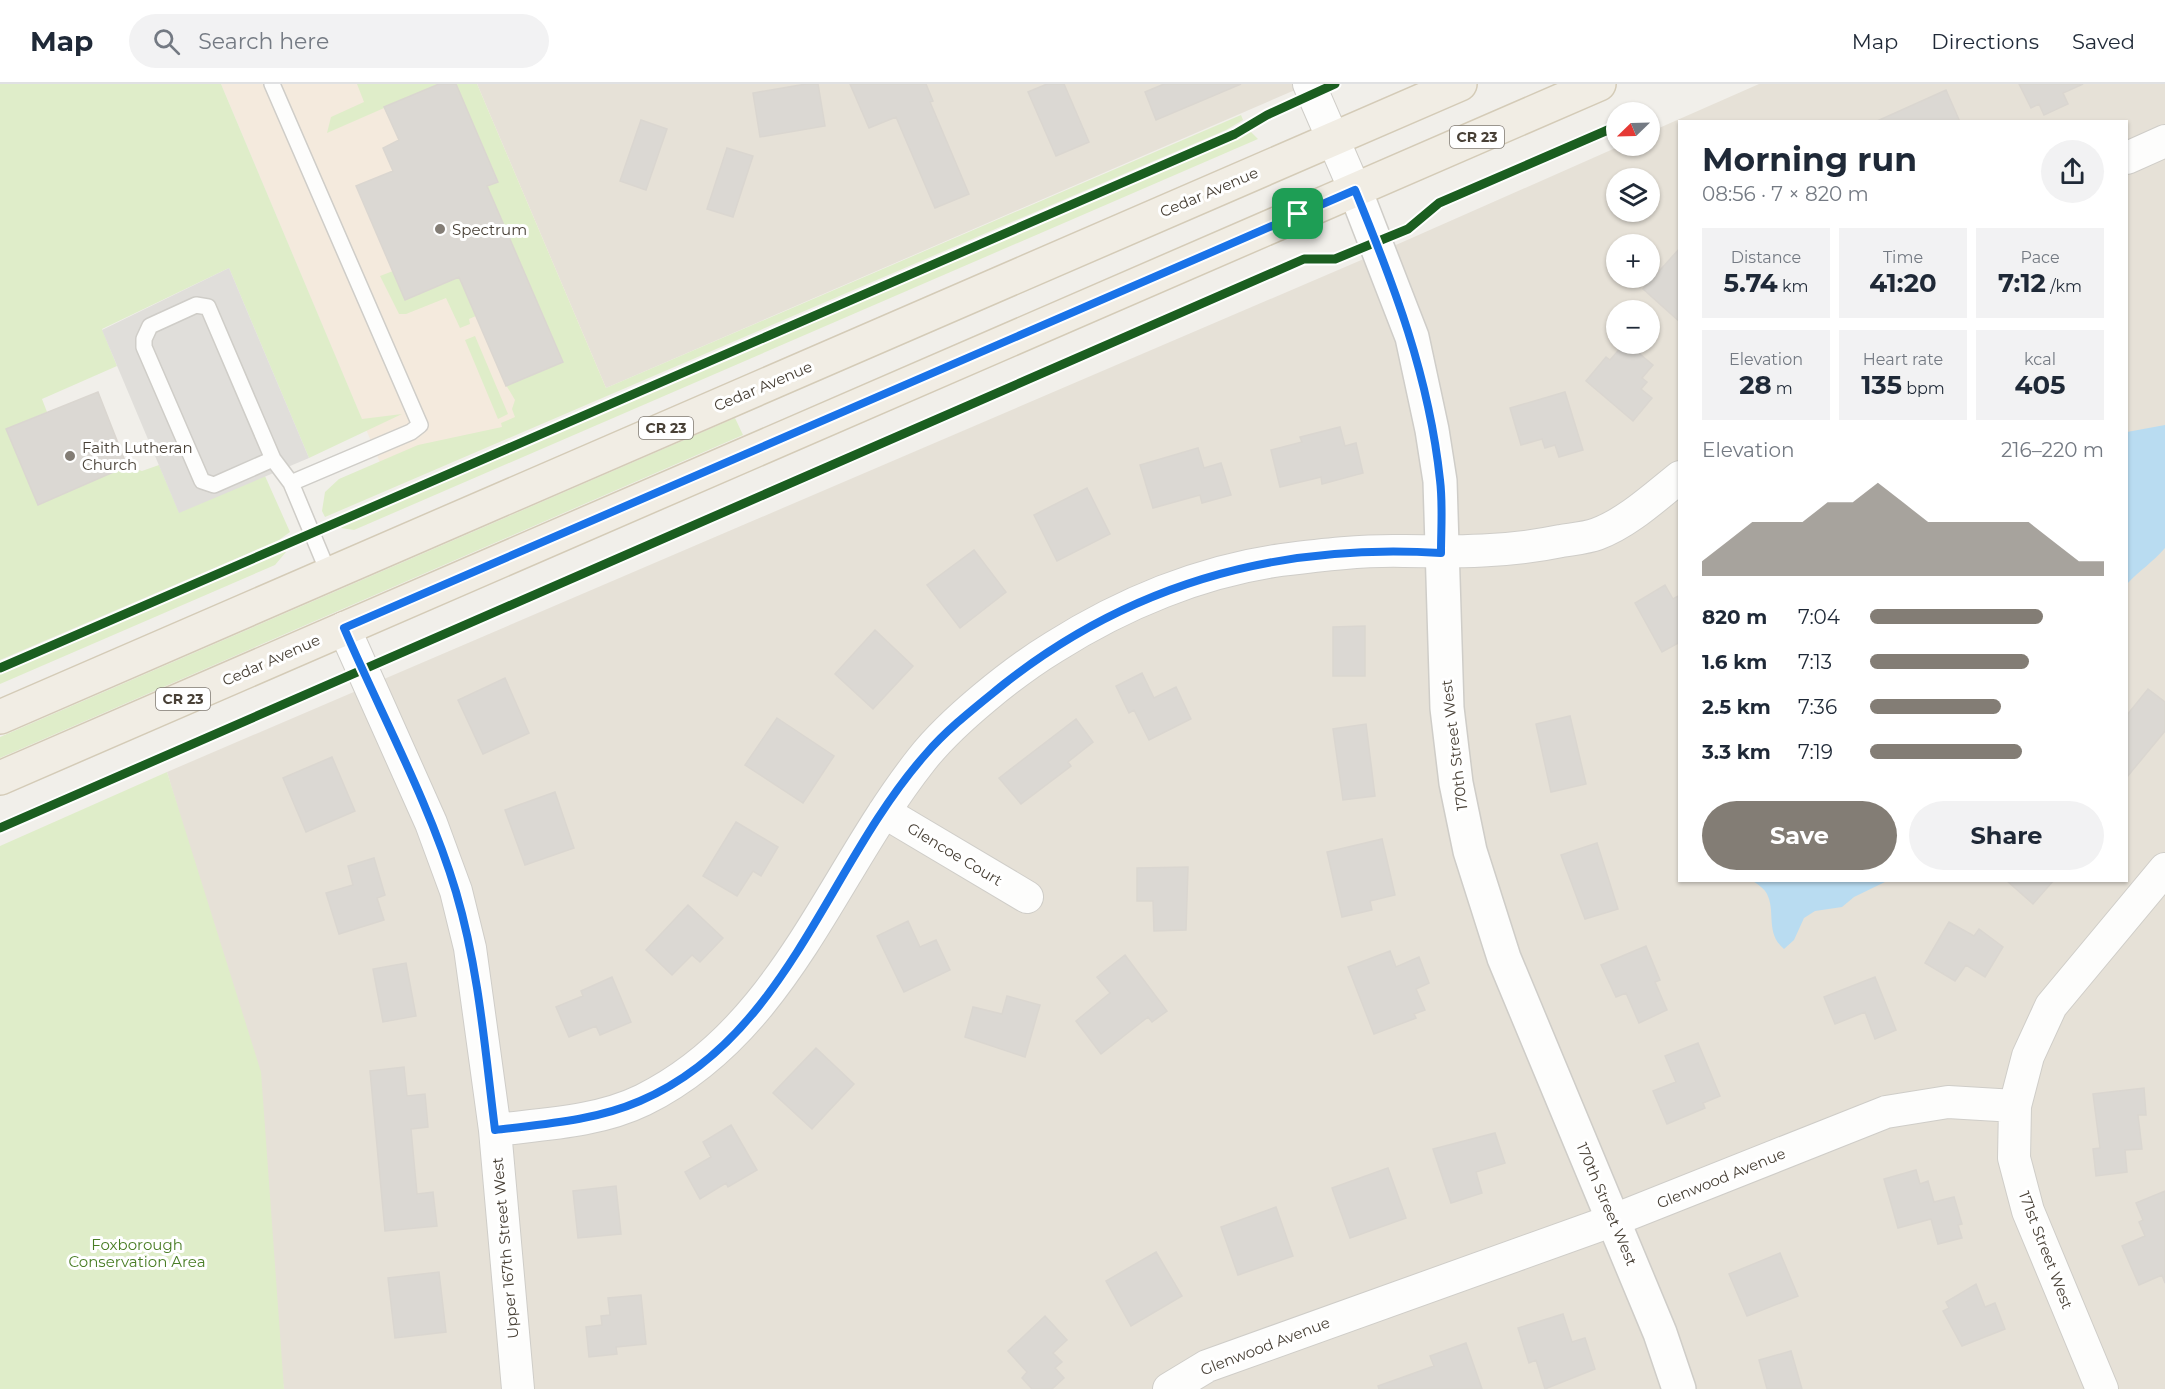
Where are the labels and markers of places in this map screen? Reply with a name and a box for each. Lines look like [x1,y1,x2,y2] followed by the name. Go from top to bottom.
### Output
[1272,188,1323,239] pin
[452,220,527,239] place label: Spectrum
[433,222,447,236] marker: Spectrum
[82,438,193,474] place label: Faith Lutheran Church
[63,449,77,463] marker: Faith Lutheran Church

